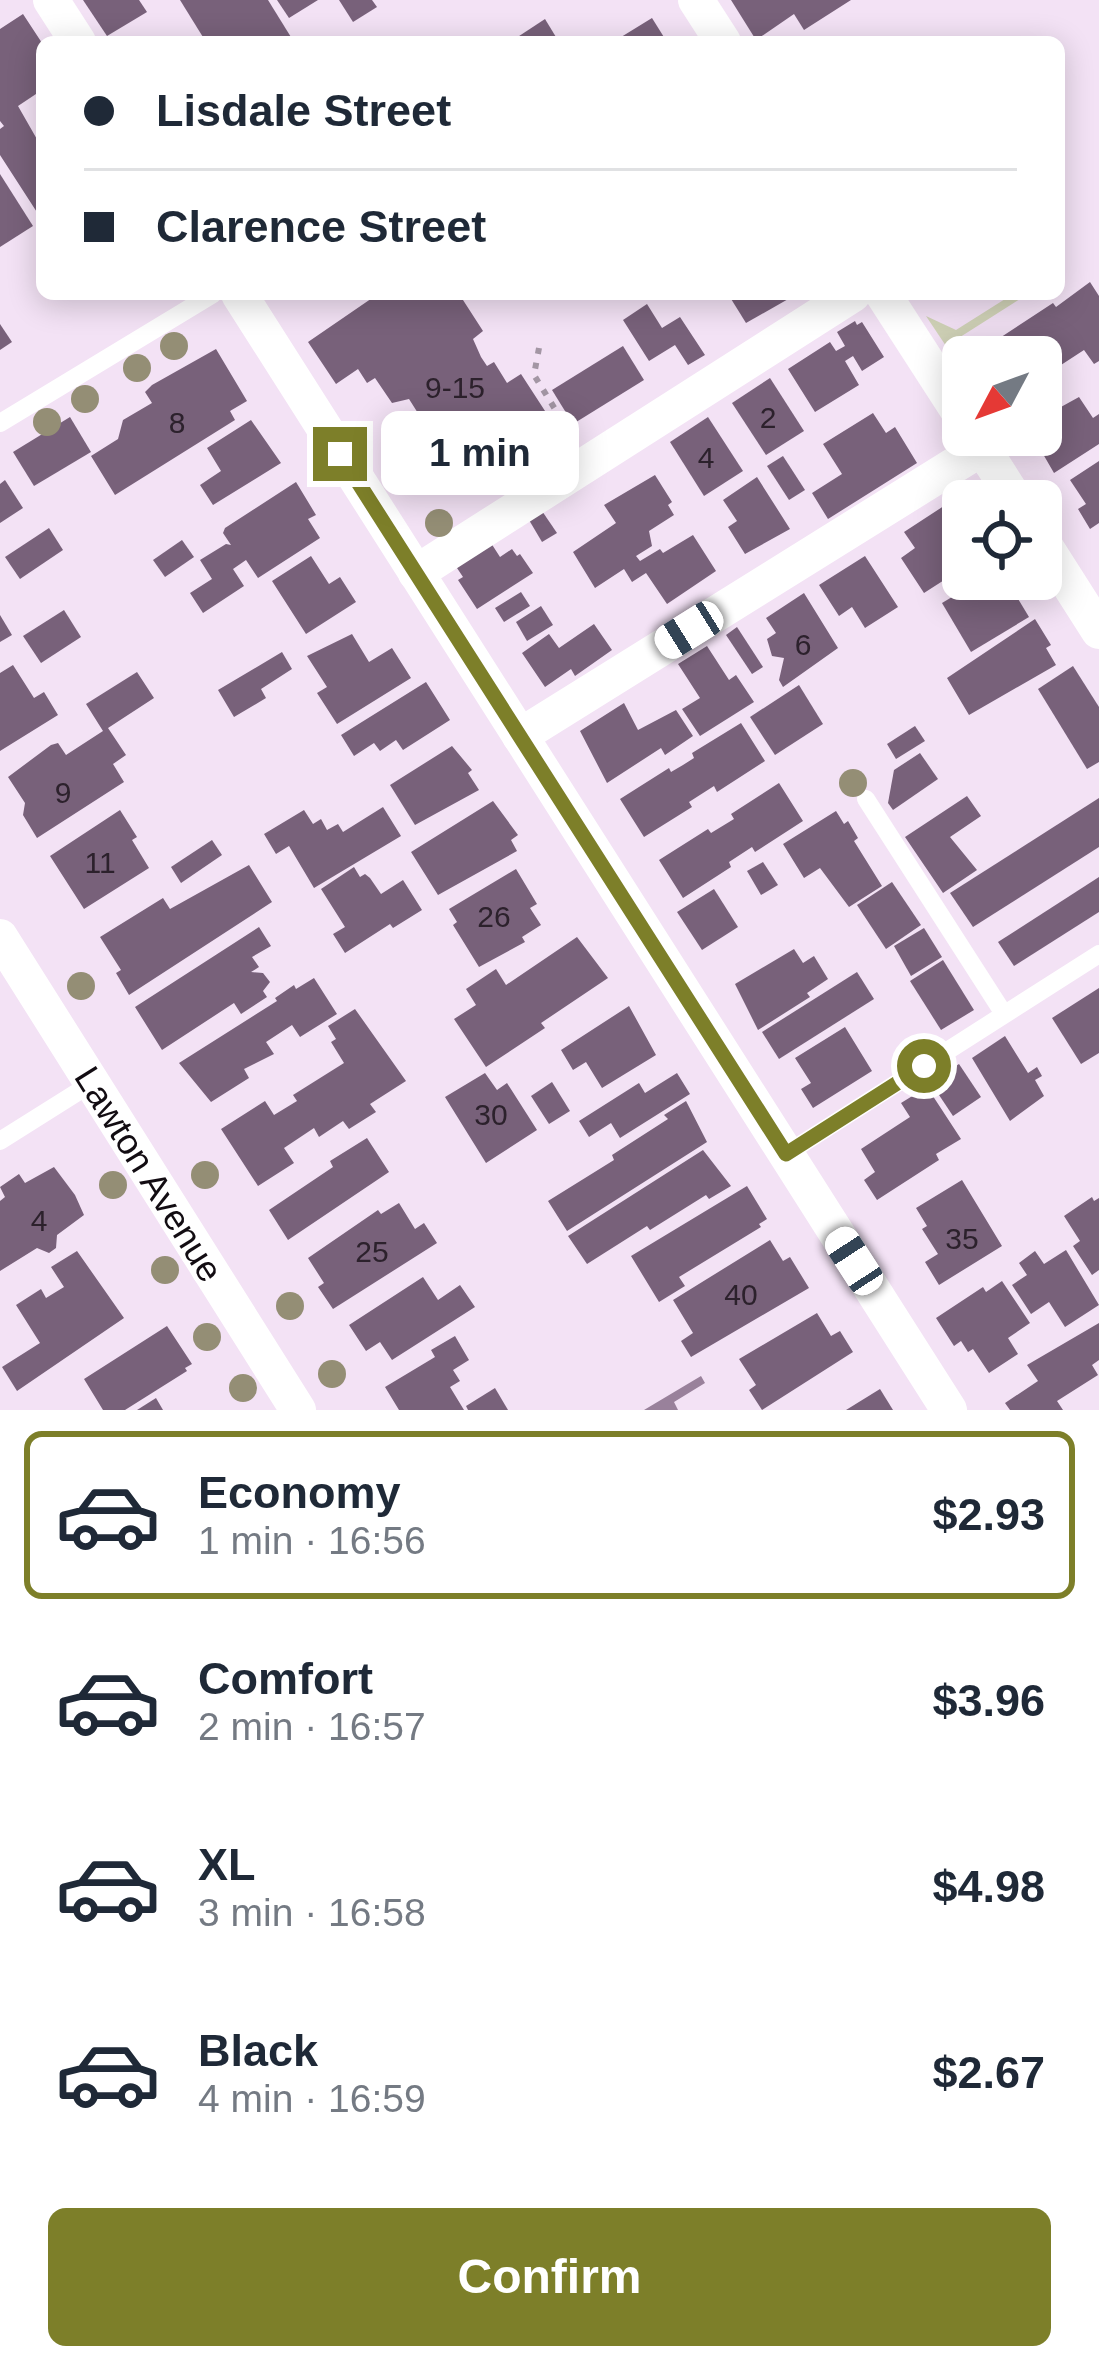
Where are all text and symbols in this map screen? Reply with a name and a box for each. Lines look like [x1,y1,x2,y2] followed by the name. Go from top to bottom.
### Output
[156,85,451,136] text: Lisdale Street
[156,201,486,252] text: Clarence Street
[942,336,1062,456] north arrow
[942,336,1062,600] map controls
[425,371,485,404] house number: 9-15
[760,401,776,434] house number: 2
[169,406,185,439] house number: 8
[382,412,580,496] callout: 1 min
[313,427,367,481] route end
[429,431,531,474] text: 1 min
[698,441,714,474] house number: 4
[942,480,1062,600] button: locate
[649,596,729,664] car
[795,628,811,661] house number: 6
[55,776,71,809] house number: 9
[84,846,116,879] house number: 11
[477,900,511,933] house number: 26
[897,1039,951,1093] route start
[67,1059,231,1289] street label: Lawton Avenue
[474,1098,508,1131] house number: 30
[31,1204,47,1237] house number: 4
[819,1221,889,1301] car
[945,1222,979,1255] house number: 35
[355,1235,389,1268] house number: 25
[724,1278,758,1311] house number: 40
[54,1461,162,1569] icon: car
[198,1467,401,1518] text: Economy
[932,1489,1045,1540] text: $2.93
[198,1519,426,1562] text: 1 min · 16:56
[54,1647,162,1755] icon: car
[198,1653,373,1704] text: Comfort
[932,1675,1045,1726] text: $3.96
[198,1705,426,1748] text: 2 min · 16:57
[54,1833,162,1941] icon: car
[198,1839,256,1890] text: XL
[932,1861,1045,1912] text: $4.98
[198,1891,426,1934] text: 3 min · 16:58
[54,2019,162,2127] icon: car
[198,2025,318,2076] text: Black
[932,2047,1045,2098] text: $2.67
[198,2077,426,2120] text: 4 min · 16:59
[48,2208,1051,2346] button: Confirm

